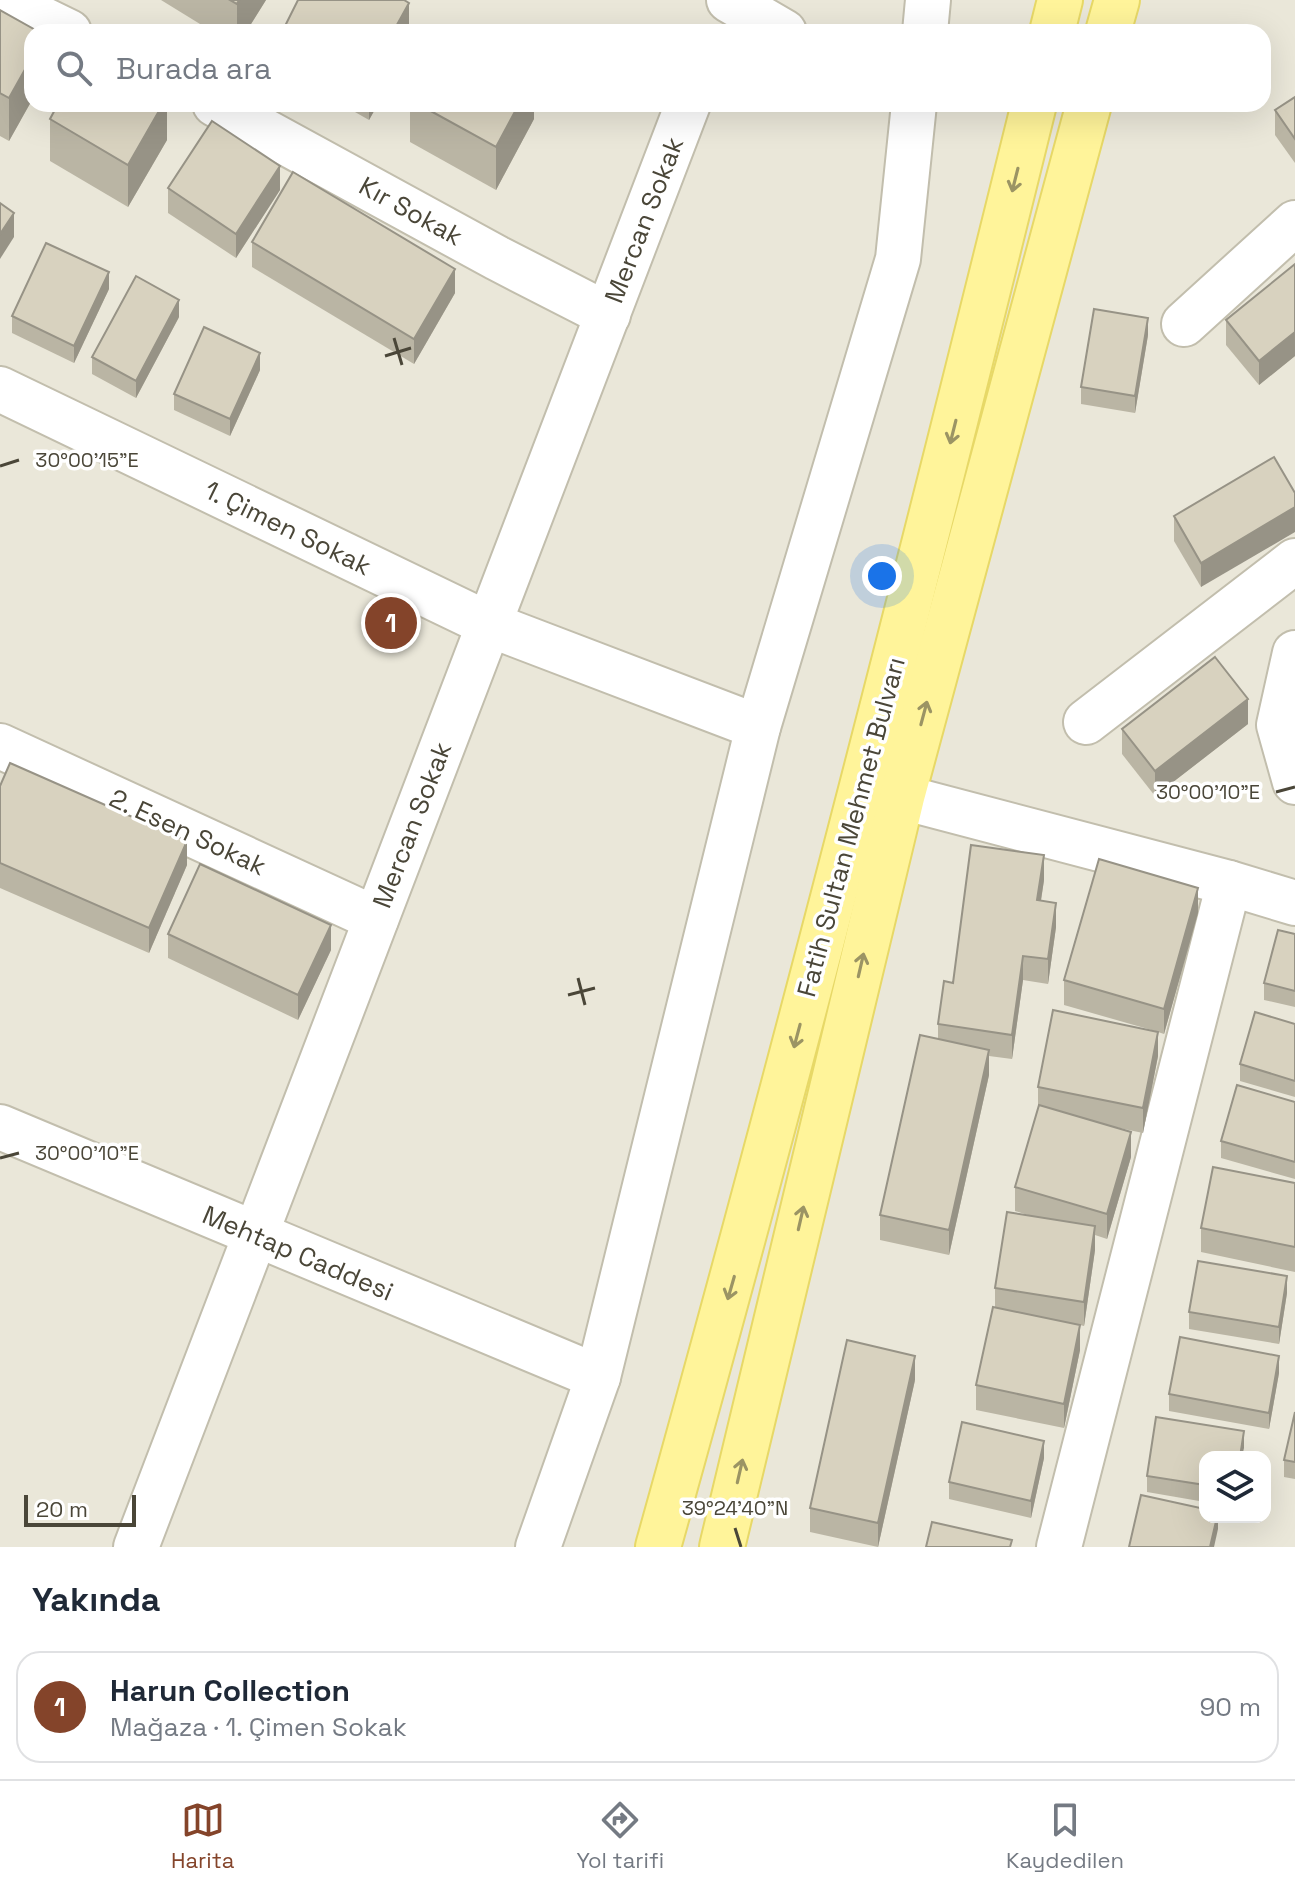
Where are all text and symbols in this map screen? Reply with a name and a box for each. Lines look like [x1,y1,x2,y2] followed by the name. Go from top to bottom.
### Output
[24,24,1271,112] search box
[52,46,96,90] icon: search
[116,49,271,88] text: Burada ara
[597,132,691,308] street label: Mercan Sokak
[1007,166,1022,192] one-way arrow
[353,169,469,253] street label: Kır Sokak
[945,419,960,445] one-way arrow
[35,447,139,473] text: 30°00'15"E
[199,473,377,583] street label: 1. Çimen Sokak
[862,556,902,596] your location
[365,593,417,653] pin: 1
[789,653,913,1001] street label: Fatih Sultan Mehmet Bulvarı
[918,701,933,727] one-way arrow
[365,737,459,913] street label: Mercan Sokak
[1156,779,1260,805] text: 30°00'10"E
[104,781,272,883] street label: 2. Esen Sokak
[855,953,870,979] one-way arrow
[789,1023,804,1049] one-way arrow
[35,1140,139,1166] text: 30°00'10"E
[197,1198,399,1308] street label: Mehtap Caddesi
[794,1206,809,1232] one-way arrow
[723,1274,738,1300] one-way arrow
[1199,1451,1271,1523] map controls
[1199,1451,1271,1523] button: layers
[733,1459,748,1485] one-way arrow
[24,1491,136,1527] scale bar
[36,1495,88,1523] text: 20 m
[682,1495,788,1521] text: 39°24'40"N
[32,1578,161,1621] text: Yakında
[110,1671,350,1710] text: Harun Collection
[54,1690,66,1724] text: 1
[1199,1690,1261,1724] text: 90 m
[110,1710,407,1744] text: Mağaza · 1. Çimen Sokak
[171,1798,234,1874] tab: Harita
[576,1798,664,1874] tab: Yol tarifi
[1006,1798,1124,1874] tab: Kaydedilen

